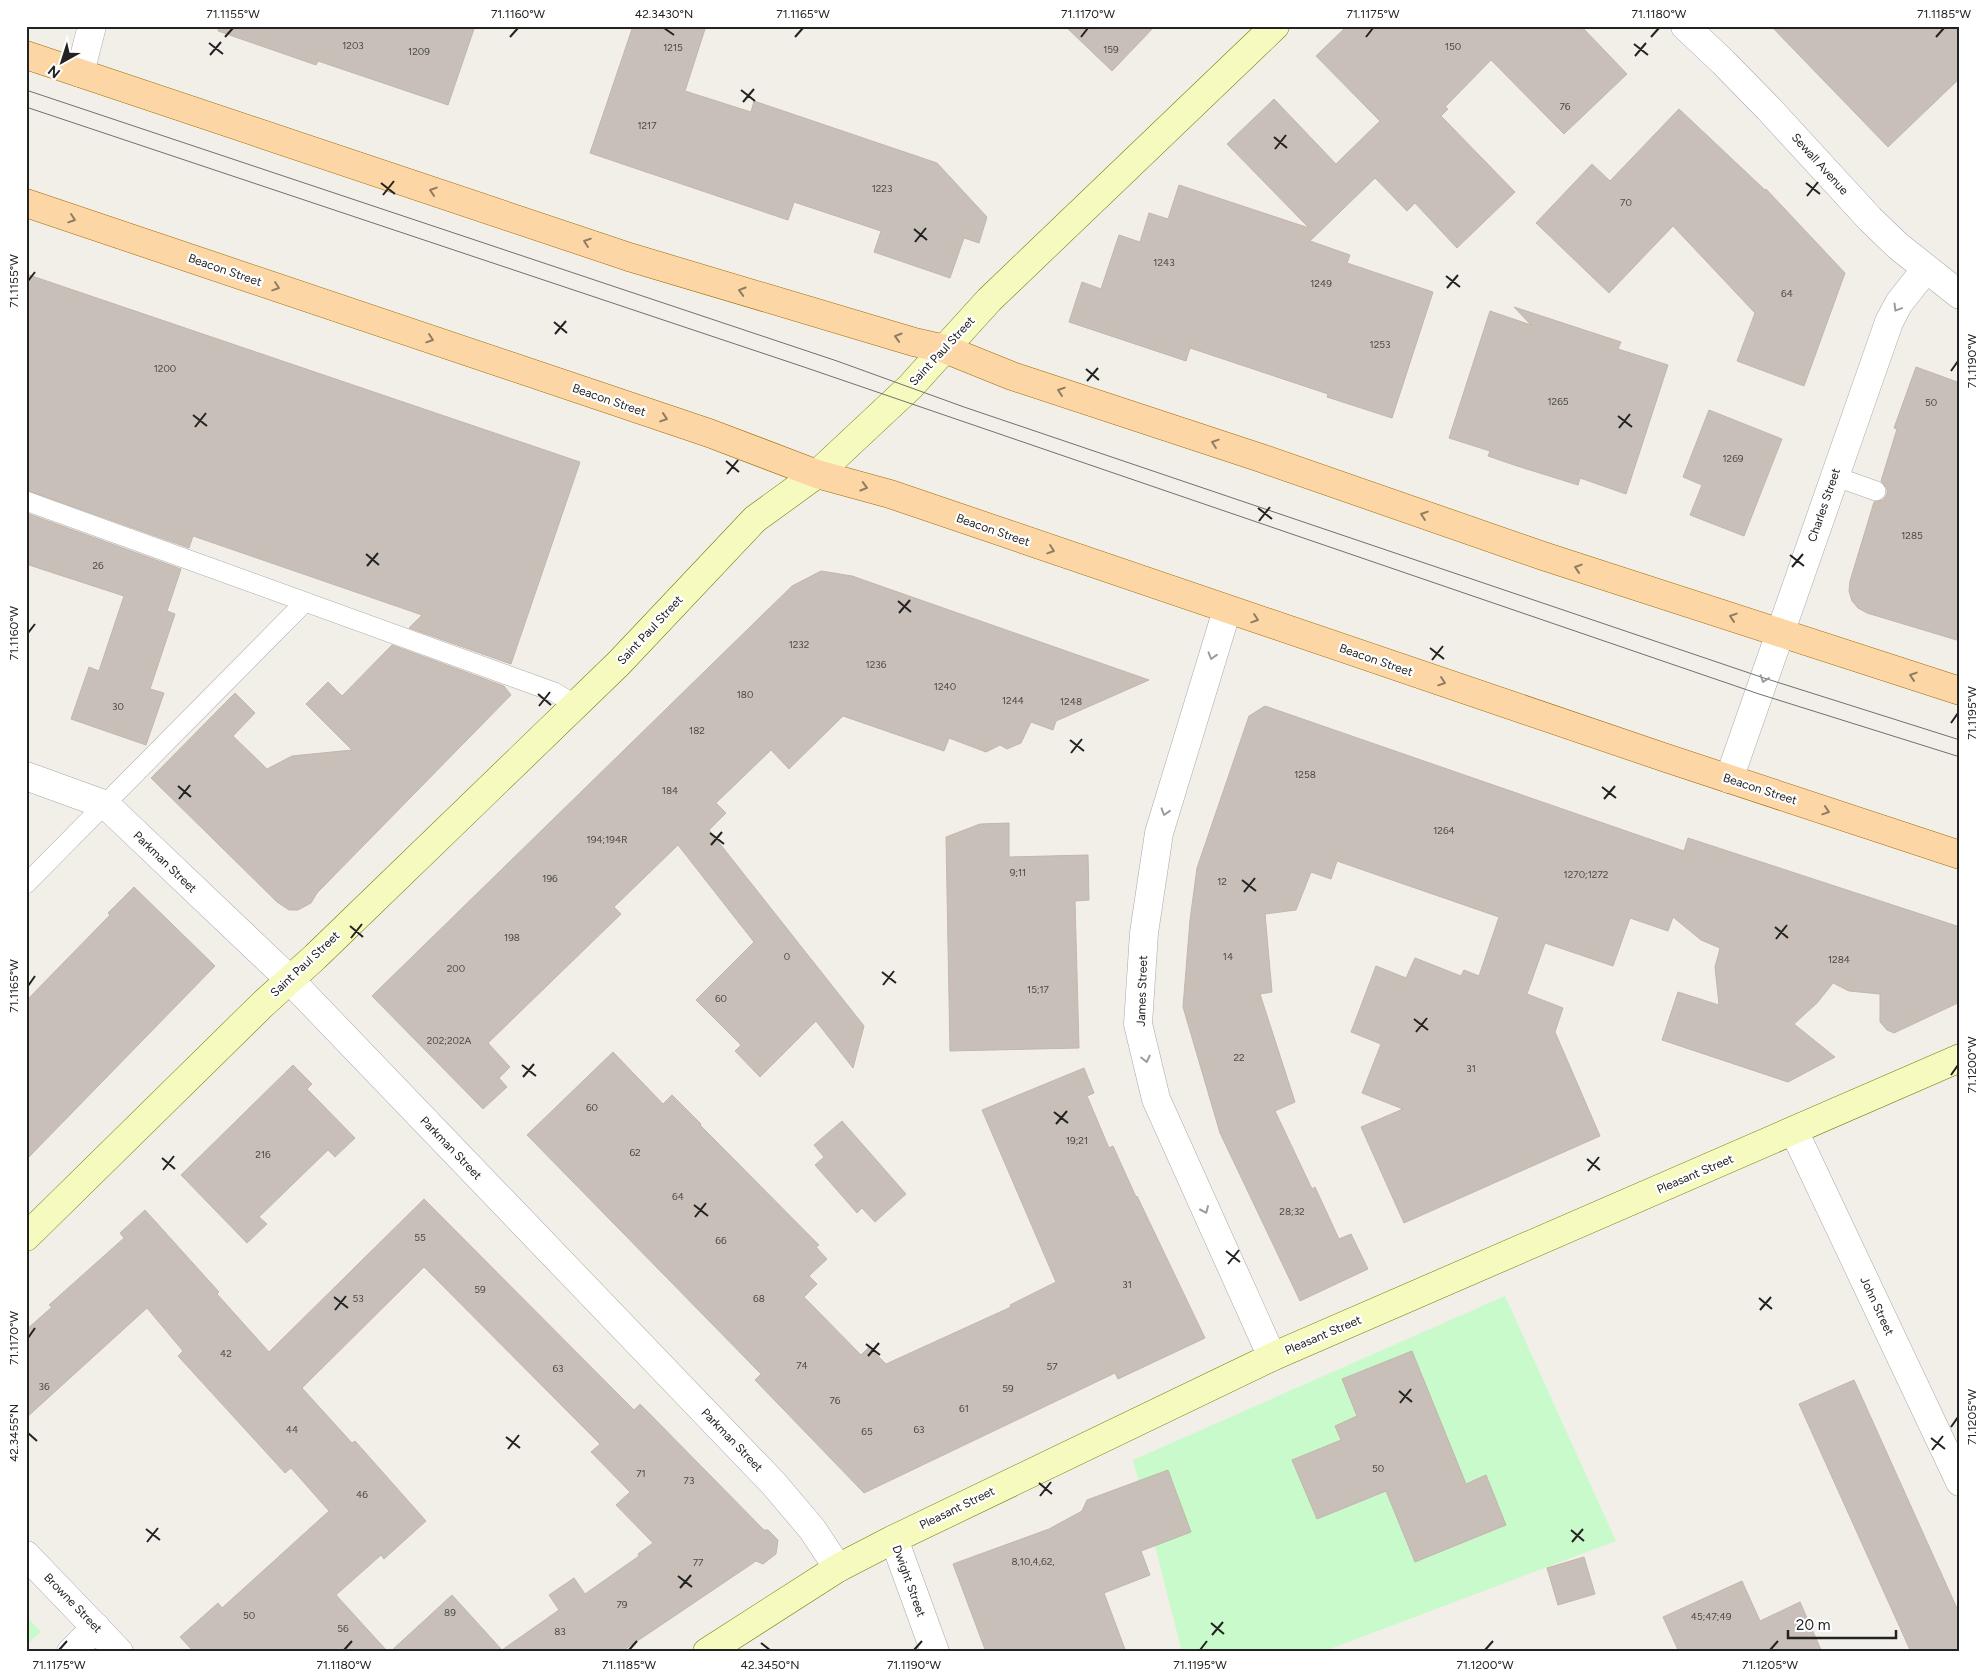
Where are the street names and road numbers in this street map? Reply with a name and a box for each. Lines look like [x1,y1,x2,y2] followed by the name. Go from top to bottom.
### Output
[1789,130,1852,198] street label: Sewall Avenue
[186,251,264,289] street label: Beacon Street
[906,313,978,388] street label: Saint Paul Street
[570,381,648,419] street label: Beacon Street
[1805,466,1843,544] street label: Charles Street
[954,511,1032,549] street label: Beacon Street
[614,592,686,667] street label: Saint Paul Street
[1337,641,1415,679] street label: Beacon Street
[1721,770,1799,808] street label: Beacon Street
[130,828,200,896] street label: Parkman Street
[268,928,343,1000] street label: Saint Paul Street
[1134,955,1150,1027] street label: James Street
[417,1113,485,1183] street label: Parkman Street
[1655,1151,1736,1196] street label: Pleasant Street
[1857,1274,1897,1338] street label: John Street
[1283,1312,1364,1357] street label: Pleasant Street
[698,1405,766,1475] street label: Parkman Street
[917,1484,997,1532] street label: Pleasant Street
[890,1543,929,1619] street label: Dwight Street
[41,1570,105,1636] street label: Browne Street

